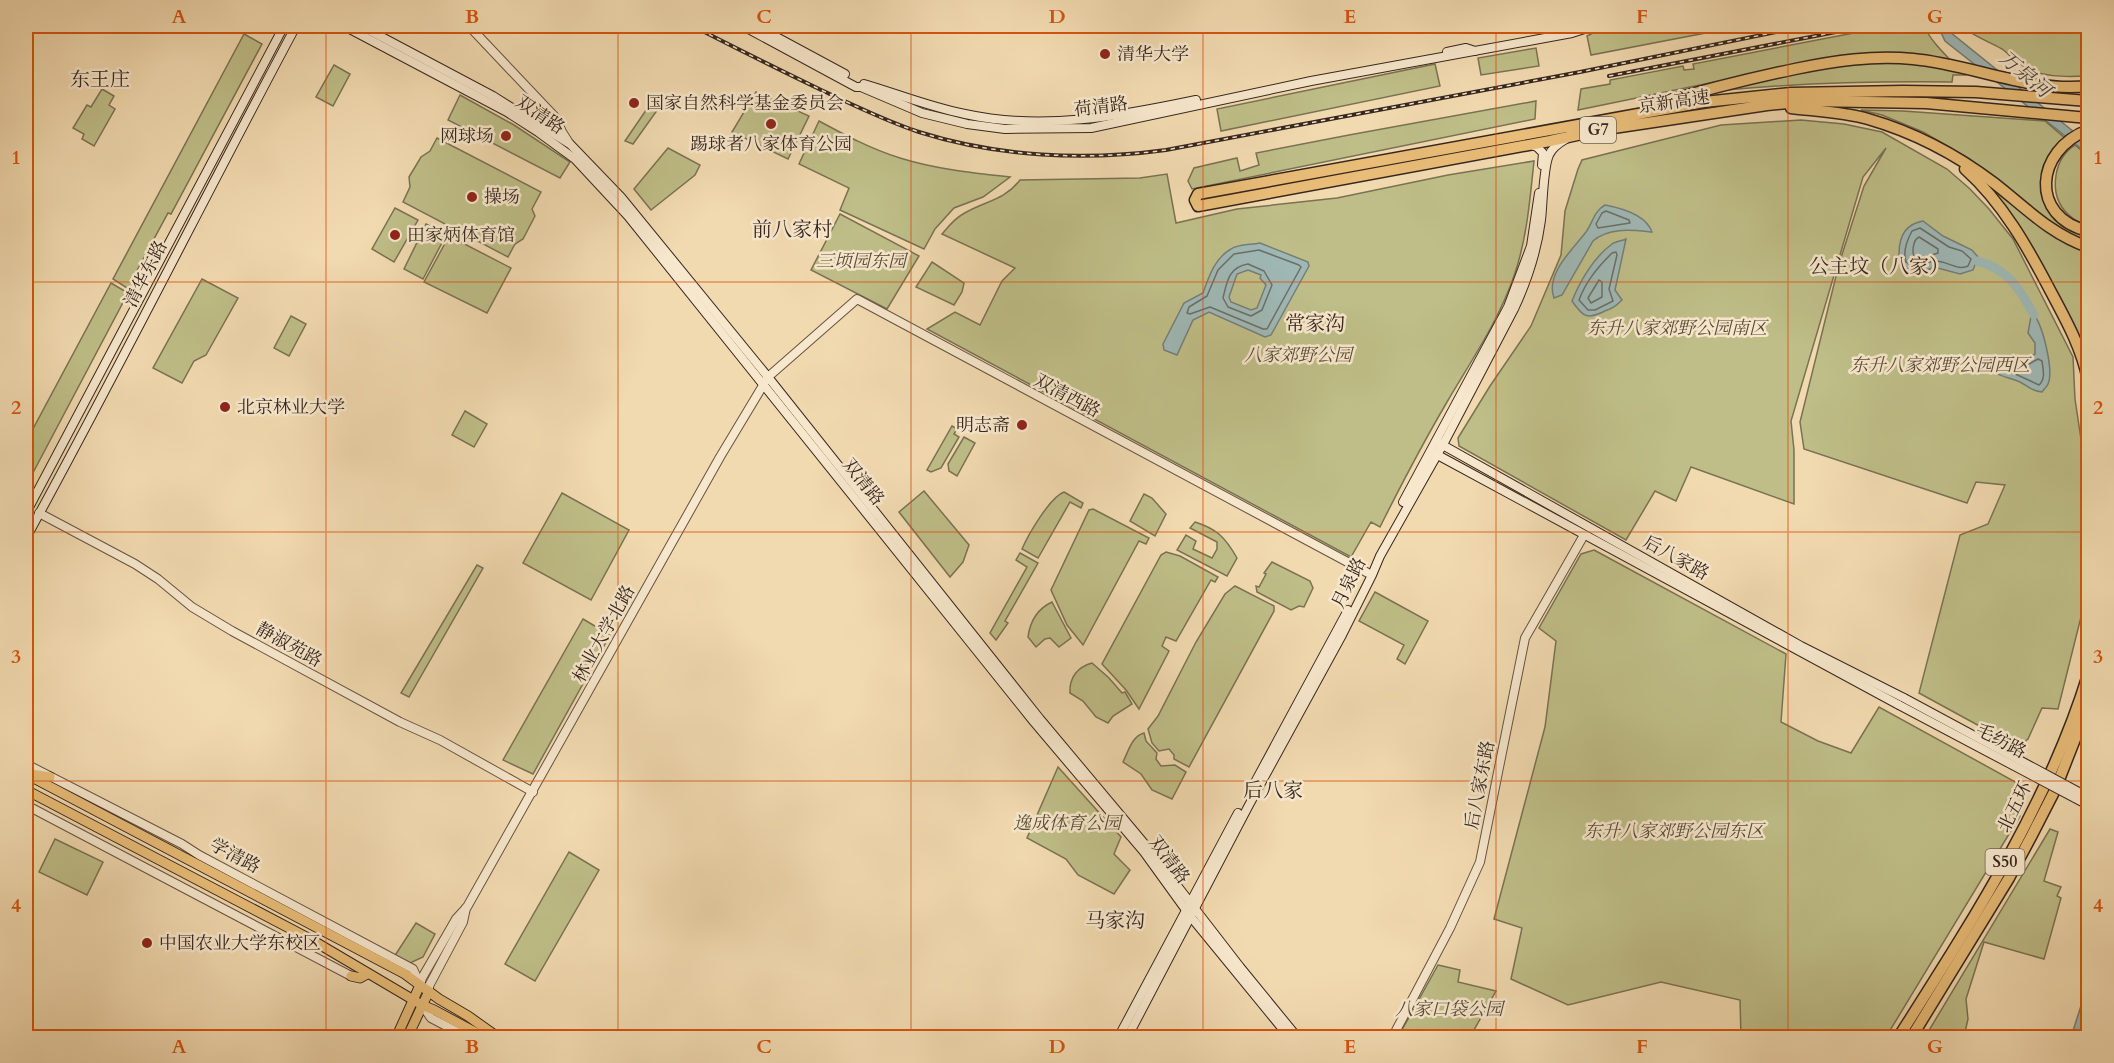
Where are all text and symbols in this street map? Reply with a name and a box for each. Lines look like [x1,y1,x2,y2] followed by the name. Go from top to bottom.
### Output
[171,3,187,30] text: A
[465,3,479,30] text: B
[756,3,772,30] text: C
[1048,3,1066,30] text: D
[1344,3,1356,30] text: E
[1636,3,1648,30] text: F
[1927,3,1943,30] text: G
[1117,42,1189,67] place label: 清华大学
[1993,44,2059,106] water label: 万泉河
[1098,47,1112,61] marker: 清华大学
[70,66,130,93] district label: 东王庄
[1637,85,1711,119] street label: 京新高速
[511,90,569,140] street label: 双清路
[646,91,844,116] place label: 国家自然科学基金委员会
[1073,91,1129,123] street label: 荷清路
[627,96,641,110] marker: 国家自然科学基金委员会
[764,117,778,131] marker: 踢球者八家体育公园
[1580,117,1616,143] road number: G7
[440,124,494,149] place label: 网球场
[499,129,513,143] marker: 网球场
[690,132,852,157] place label: 踢球者八家体育公园
[11,144,21,171] text: 1
[2093,144,2103,171] text: 1
[484,185,520,210] place label: 操场
[465,190,479,204] marker: 操场
[752,216,832,243] district label: 前八家村
[407,223,515,248] place label: 田家炳体育馆
[388,228,402,242] marker: 田家炳体育馆
[119,236,173,312] street label: 清华东路
[816,249,909,274] park label: 三顷园东园
[1809,253,1949,280] district label: 公主坟（八家）
[1285,310,1345,337] district label: 常家沟
[1587,316,1769,341] park label: 东升八家郊野公园南区
[1244,343,1355,368] park label: 八家郊野公园
[1850,353,2032,378] park label: 东升八家郊野公园西区
[1029,368,1105,424] street label: 双清西路
[11,394,21,421] text: 2
[2093,394,2103,421] text: 2
[237,395,345,420] place label: 北京林业大学
[218,400,232,414] marker: 北京林业大学
[956,413,1010,438] place label: 明志斋
[1015,418,1029,432] marker: 明志斋
[836,453,890,511] street label: 双清路
[1638,530,1714,586] street label: 后八家路
[1326,553,1372,613] street label: 月泉路
[567,581,641,687] street label: 林业大学北路
[251,617,327,673] street label: 静淑苑路
[11,643,21,670] text: 3
[2093,643,2103,670] text: 3
[1971,717,2031,765] street label: 毛纺路
[1459,738,1501,832] street label: 后八家东路
[1243,777,1303,804] district label: 后八家
[1992,777,2038,837] street label: 北五环
[1013,811,1124,836] park label: 逸成体育公园
[1584,819,1766,844] park label: 东升八家郊野公园东区
[1143,831,1195,889] street label: 双清路
[205,832,265,880] street label: 学清路
[1986,849,2024,875] road number: S50
[11,892,21,919] text: 4
[2093,892,2103,919] text: 4
[1085,907,1145,934] district label: 马家沟
[159,931,321,956] place label: 中国农业大学东校区
[140,936,154,950] marker: 中国农业大学东校区
[1395,997,1506,1022] park label: 八家口袋公园
[171,1033,187,1060] text: A
[465,1033,479,1060] text: B
[756,1033,772,1060] text: C
[1048,1033,1066,1060] text: D
[1344,1033,1356,1060] text: E
[1636,1033,1648,1060] text: F
[1927,1033,1943,1060] text: G

